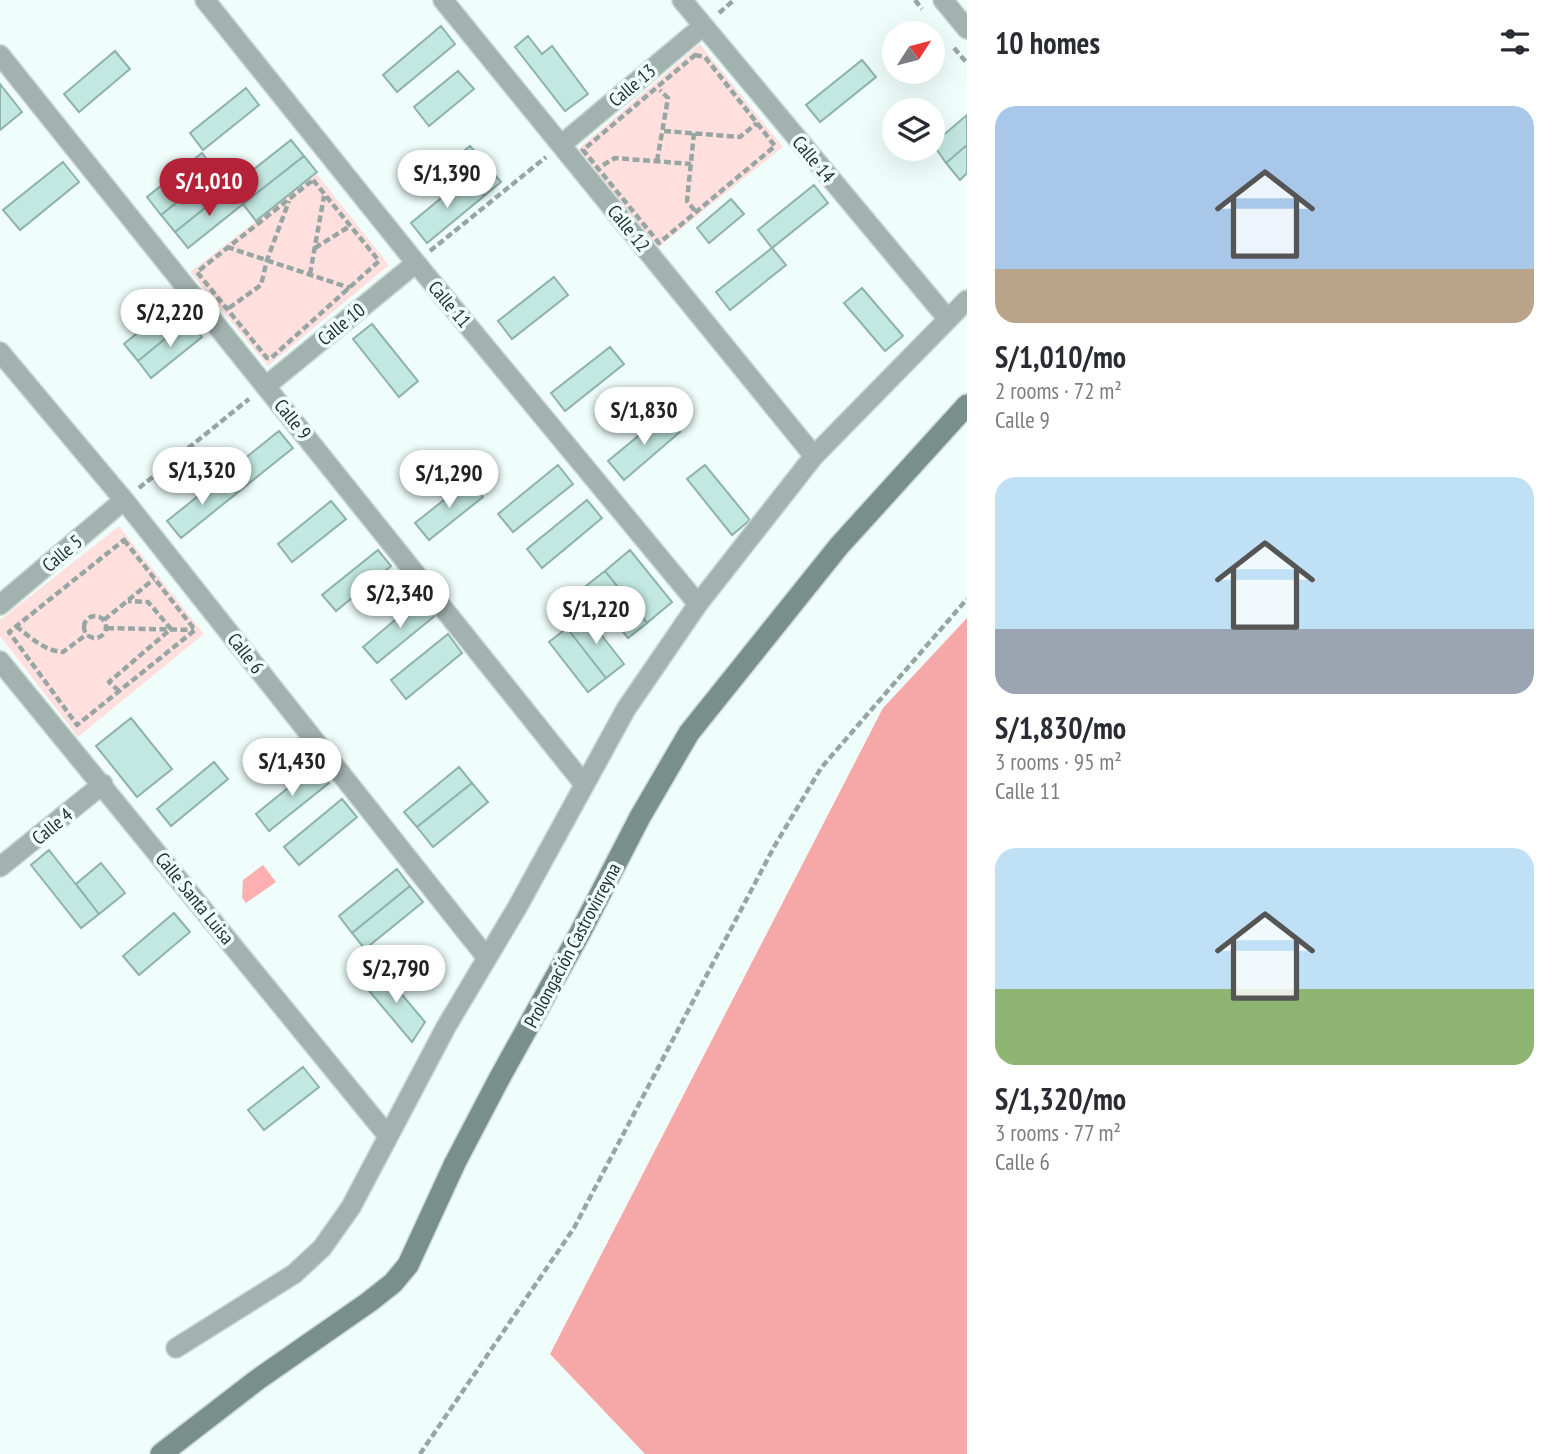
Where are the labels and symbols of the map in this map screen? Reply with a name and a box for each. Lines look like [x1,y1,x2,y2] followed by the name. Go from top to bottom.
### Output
[882,21,945,84] north arrow
[604,58,660,112] street label: Calle 13
[787,131,841,188] street label: Calle 14
[382,150,512,210] pin: S/1,390
[144,158,274,218] pin: S/1,010
[603,200,655,256] street label: Calle 12
[423,276,477,332] street label: Calle 11
[105,290,235,349] pin: S/2,220
[313,298,369,350] street label: Calle 10
[579,388,709,447] pin: S/1,830
[269,394,317,444] street label: Calle 9
[137,448,267,507] pin: S/1,320
[384,450,514,510] pin: S/1,290
[37,529,87,577] street label: Calle 5
[335,570,465,630] pin: S/2,340
[531,586,661,646] pin: S/1,220
[223,628,269,678] street label: Calle 6
[227,738,357,798] pin: S/1,430
[27,802,78,850] street label: Calle 4
[151,847,239,949] street label: Calle Santa Luisa
[518,859,626,1031] street label: Prolongación Castrovirreyna
[331,946,461,1005] pin: S/2,790

